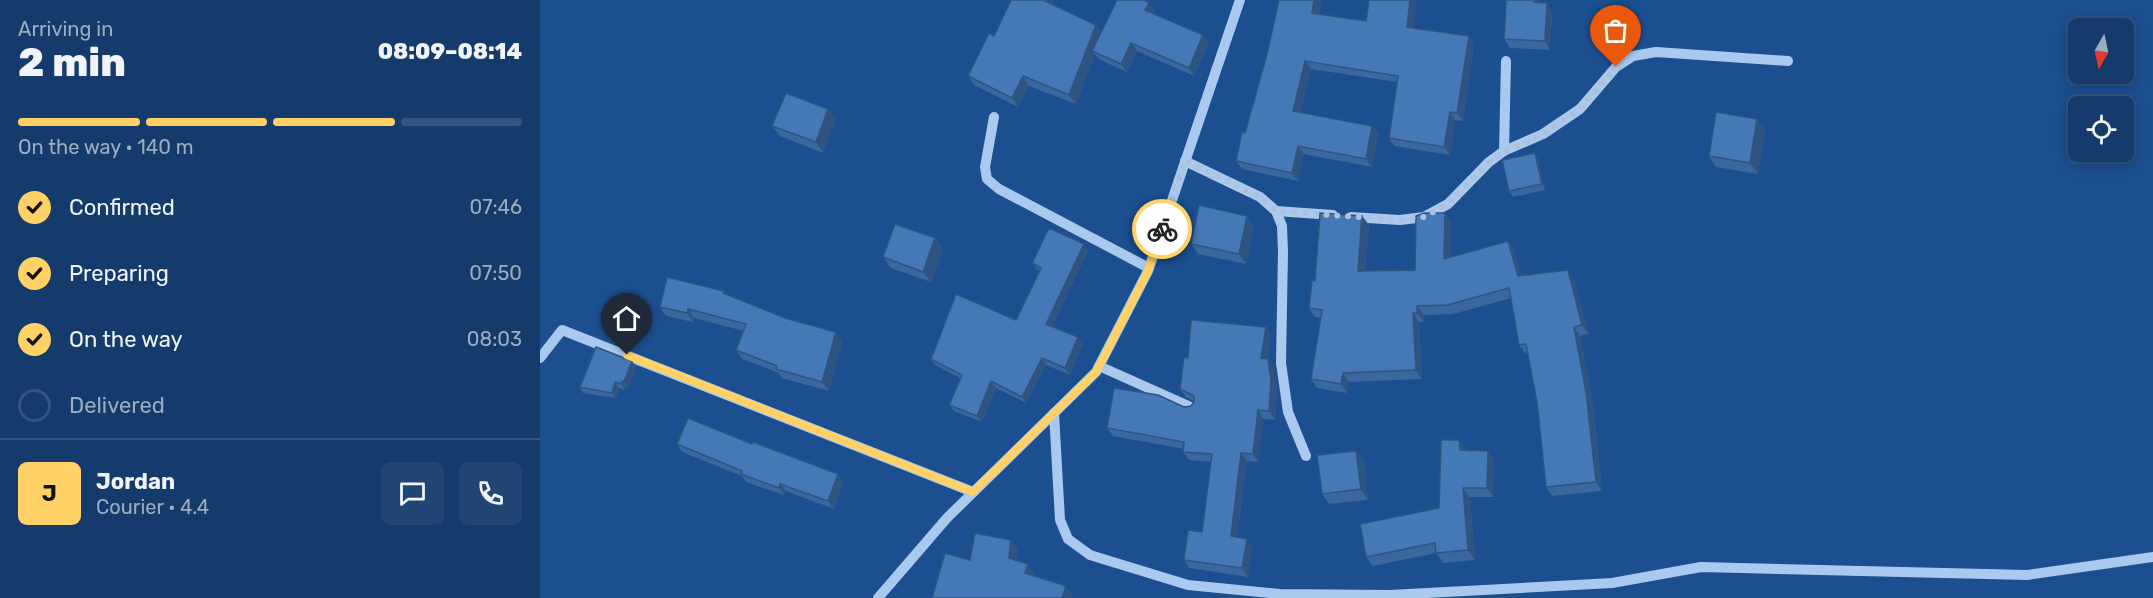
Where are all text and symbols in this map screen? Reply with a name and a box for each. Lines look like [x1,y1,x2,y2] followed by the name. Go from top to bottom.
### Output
[1590,5,1641,67] pin
[1599,14,1632,47] icon: bag
[18,17,113,41] text: Arriving in
[2068,18,2134,84] north arrow
[2068,18,2134,162] map controls
[378,38,522,65] text: 08:09–08:14
[18,40,126,86] text: 2 min
[2068,96,2134,162] button: locate
[18,135,194,159] text: On the way · 140 m
[18,191,51,224] icon: check
[69,194,175,221] text: Confirmed
[469,195,522,219] text: 07:46
[1132,199,1192,259] courier
[1146,213,1179,246] icon: bike
[18,257,51,290] icon: check
[69,260,169,287] text: Preparing
[469,261,522,285] text: 07:50
[601,293,652,355] pin
[610,302,643,335] icon: home
[18,323,51,356] icon: check
[69,326,183,353] text: On the way
[467,327,522,351] text: 08:03
[69,392,165,419] text: Delivered
[381,462,444,525] button: chat
[459,462,522,525] button: phone
[96,468,175,495] text: Jordan
[42,480,57,507] text: J
[96,495,209,519] text: Courier · 4.4

